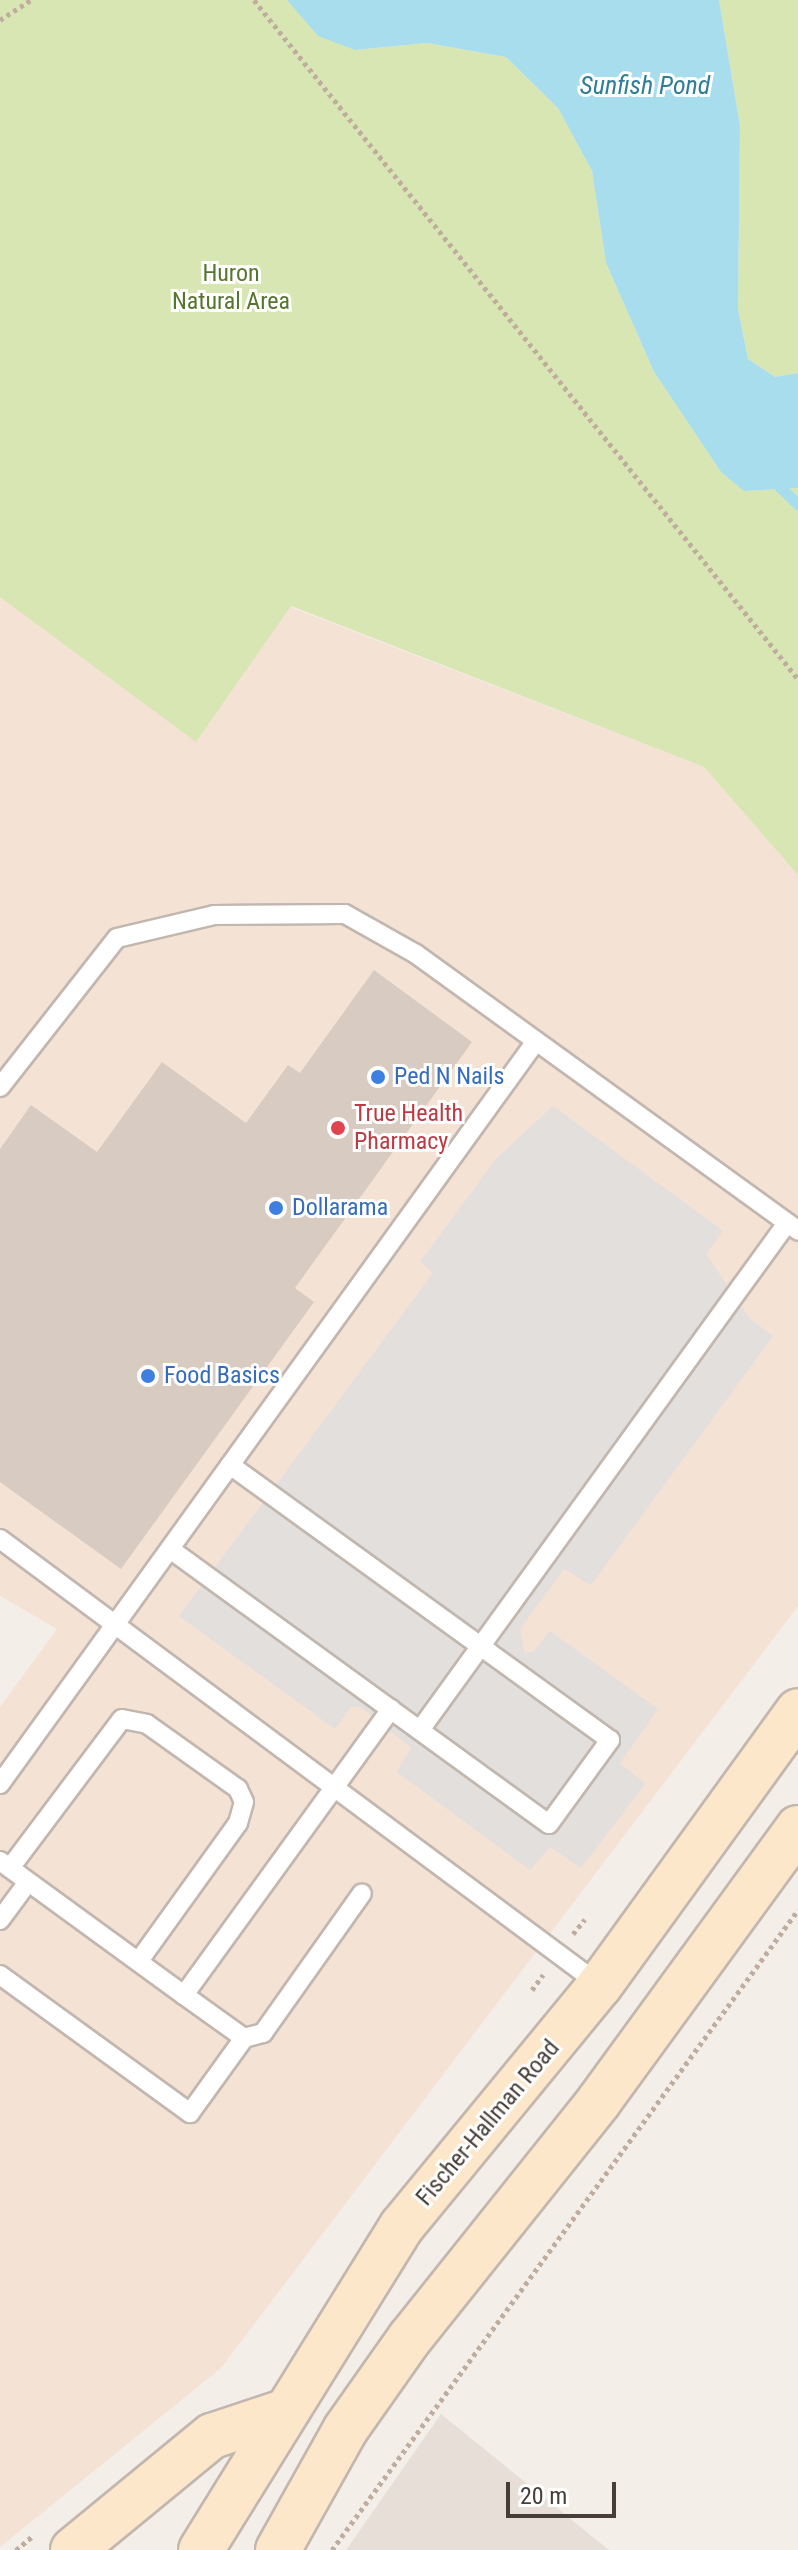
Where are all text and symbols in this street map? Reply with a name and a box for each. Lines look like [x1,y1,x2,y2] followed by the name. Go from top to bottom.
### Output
[580,70,710,102] water label: Sunfish Pond
[172,260,290,316] park label: Huron Natural Area
[394,1063,505,1091] place label: Ped N Nails
[369,1068,387,1086] marker: Ped N Nails
[354,1100,463,1156] place label: True Health Pharmacy
[329,1119,347,1137] marker: True Health Pharmacy
[292,1194,388,1222] place label: Dollarama
[267,1199,285,1217] marker: Dollarama
[164,1362,280,1390] place label: Food Basics
[139,1367,157,1385] marker: Food Basics
[410,2034,566,2212] street label: Fischer-Hallman Road
[510,2466,620,2516] scale bar
[520,2482,567,2510] text: 20 m

